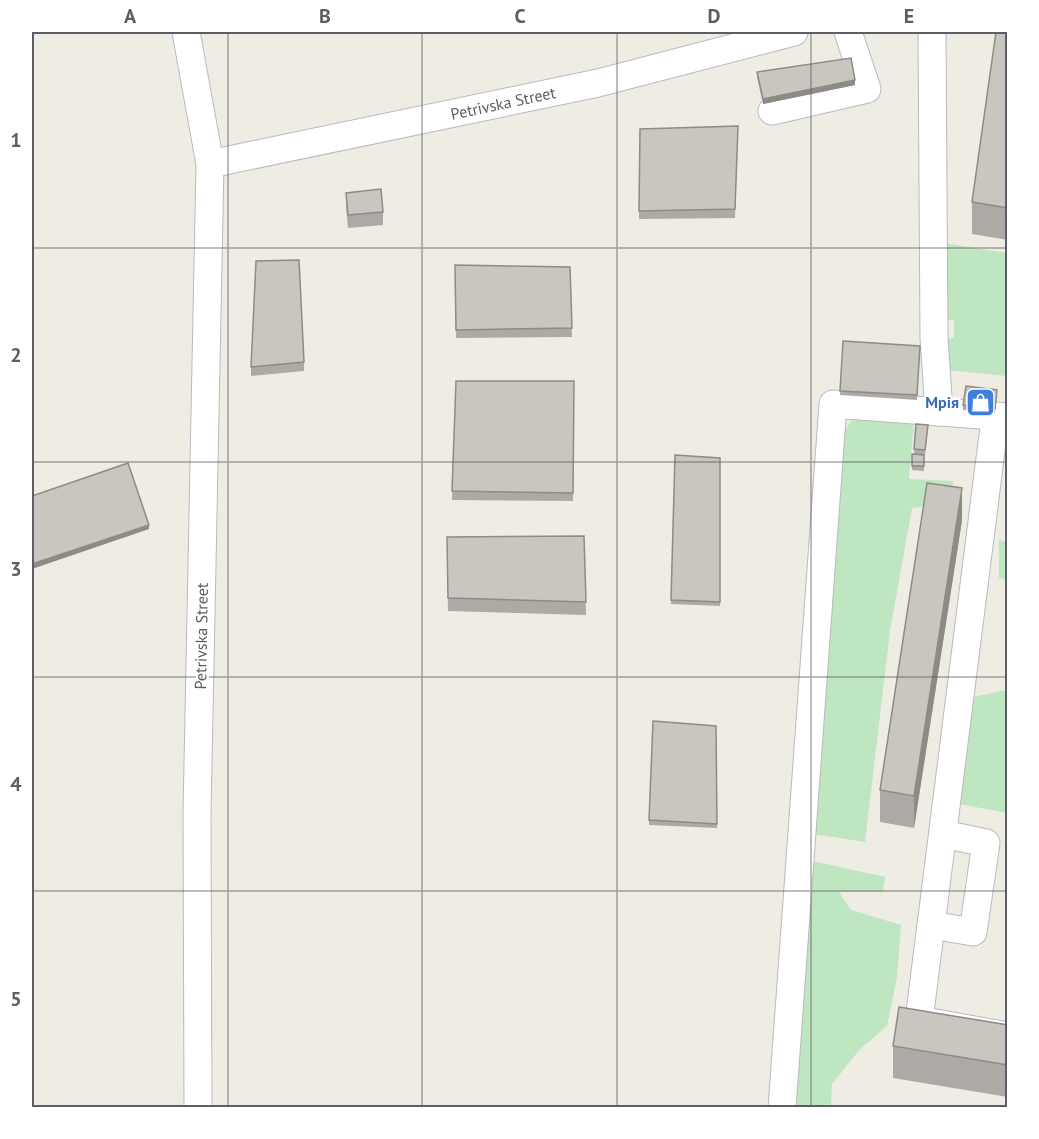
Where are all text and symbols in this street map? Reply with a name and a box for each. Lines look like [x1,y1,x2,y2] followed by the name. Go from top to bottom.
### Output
[124,3,137,29] text: A
[319,3,331,29] text: B
[514,3,526,29] text: C
[708,3,721,29] text: D
[904,3,914,29] text: E
[449,82,558,124] street label: Petrivska Street
[10,127,22,153] text: 1
[10,342,22,368] text: 2
[964,386,996,418] shop icon: Мрія
[925,392,959,412] place label: Мрія
[10,556,22,582] text: 3
[190,582,212,690] street label: Petrivska Street
[10,771,22,797] text: 4
[10,986,22,1012] text: 5

